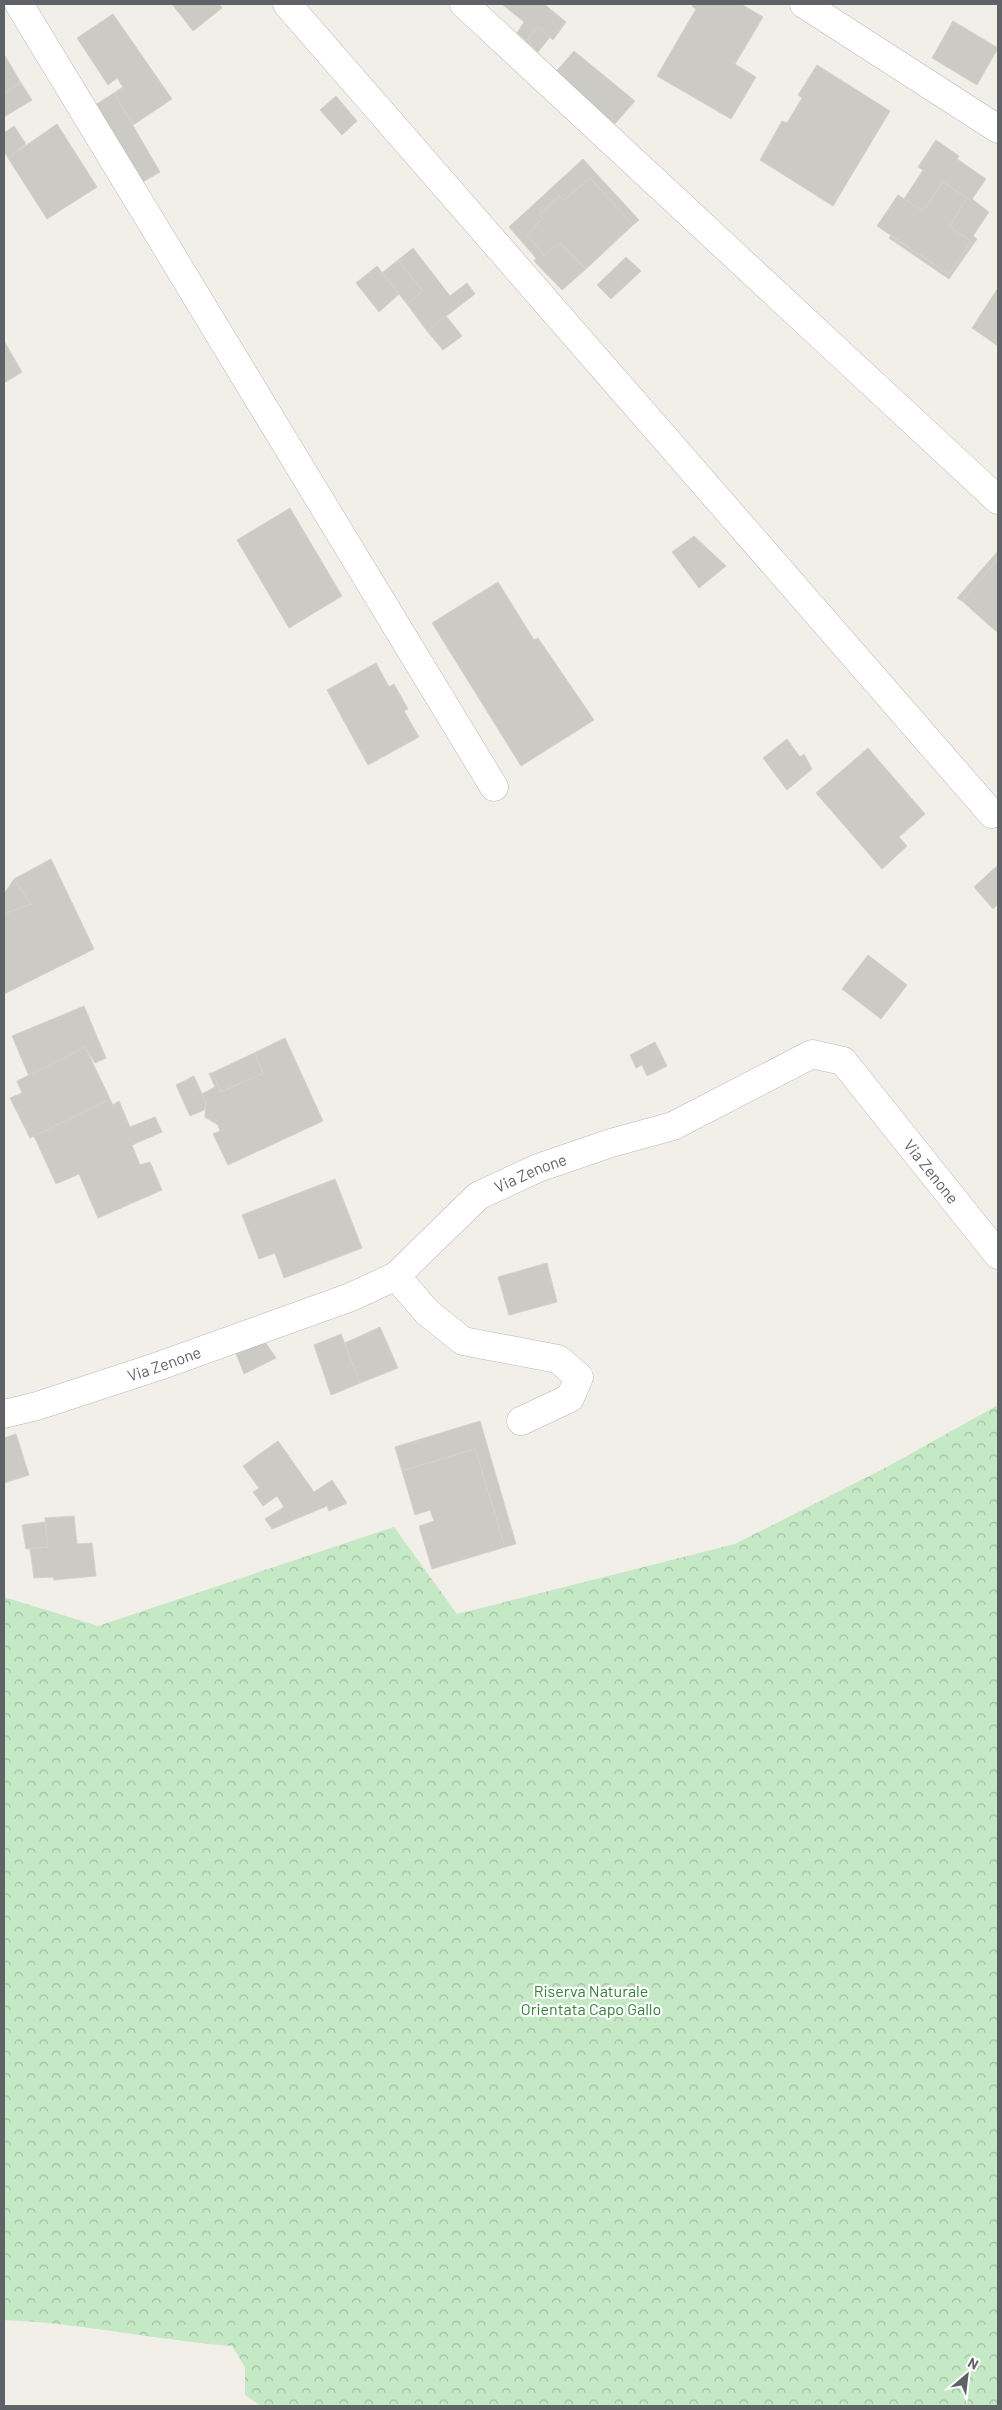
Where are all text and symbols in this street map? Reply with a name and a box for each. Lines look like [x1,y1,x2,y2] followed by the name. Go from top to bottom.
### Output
[900,1135,963,1207] street label: Via Zenone
[491,1149,569,1196] street label: Via Zenone
[125,1342,203,1385] street label: Via Zenone
[521,1981,661,2018] park label: Riserva Naturale Orientata Capo Gallo
[942,2350,992,2400] north arrow
[965,2353,981,2373] text: N

